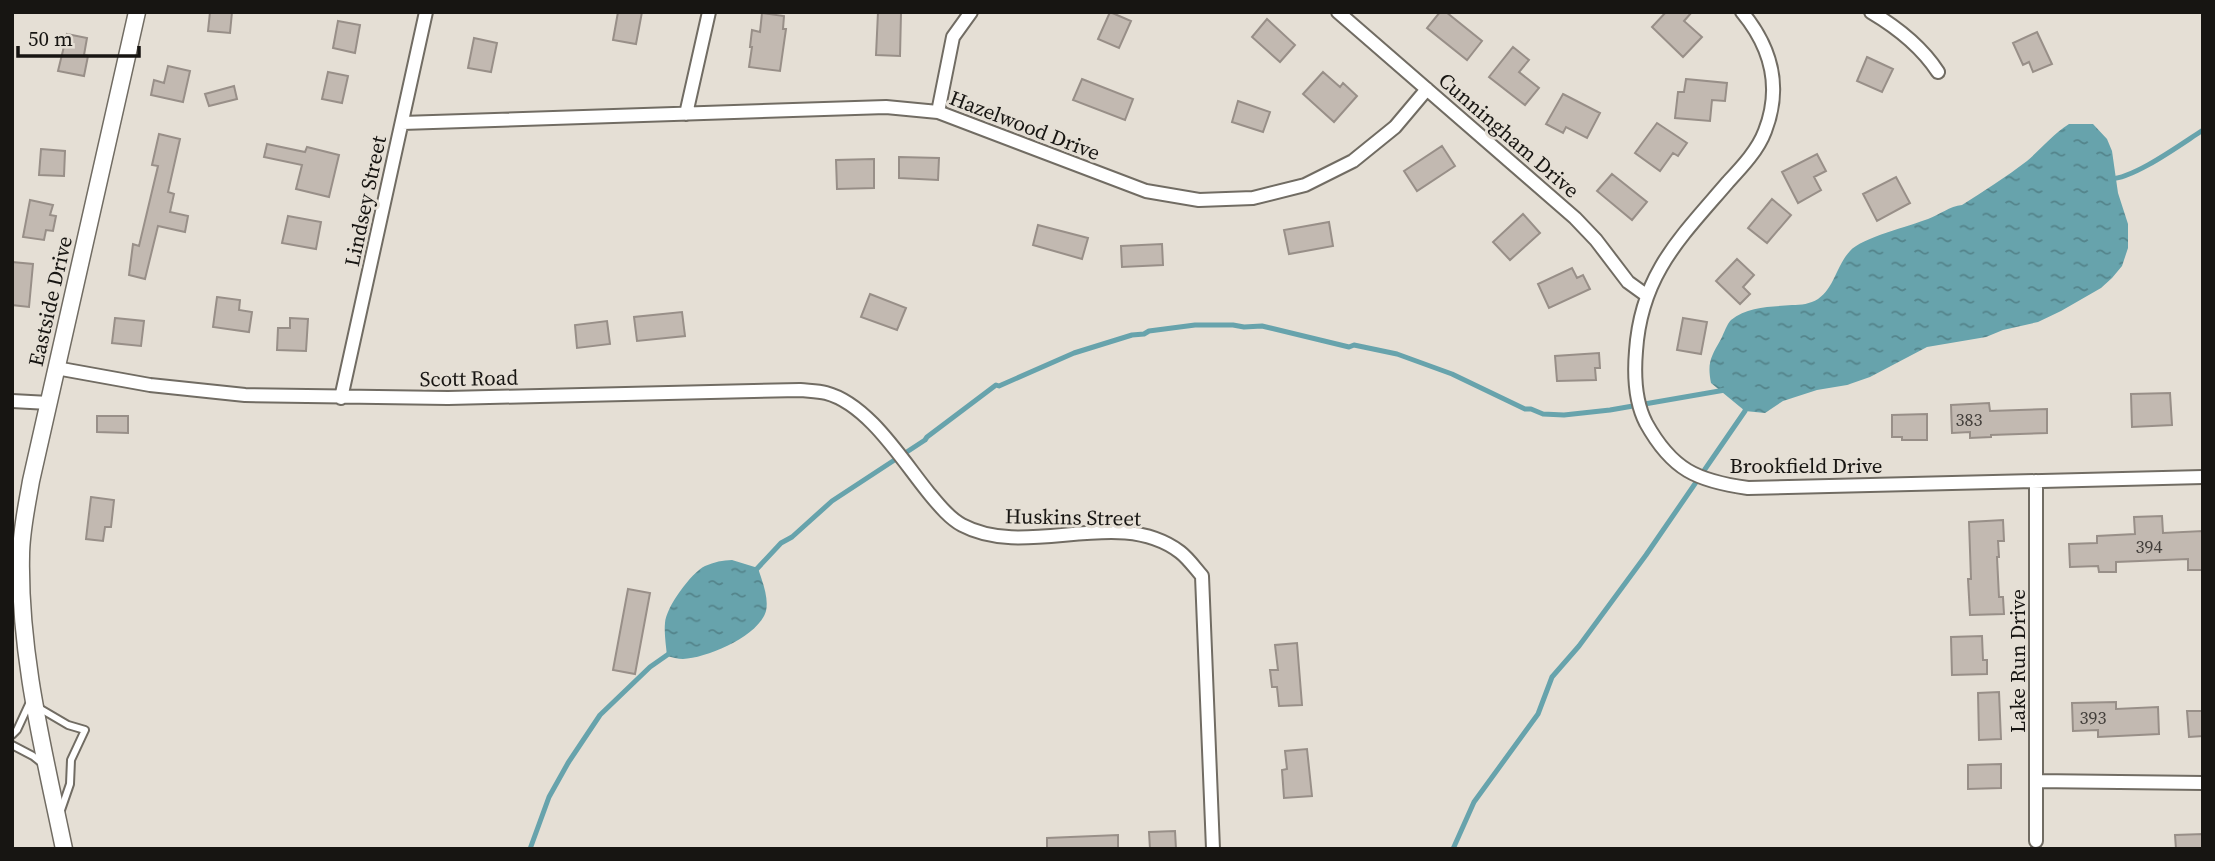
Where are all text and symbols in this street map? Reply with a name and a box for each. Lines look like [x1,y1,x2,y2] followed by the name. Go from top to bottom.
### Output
[18,14,138,58] scale bar
[28,24,73,53] text: 50 m
[1432,66,1586,204] street label: Cunningham Drive
[946,83,1104,167] street label: Hazelwood Drive
[337,133,393,269] street label: Lindsey Street
[21,233,79,369] street label: Eastside Drive
[419,363,519,393] street label: Scott Road
[1956,407,1983,432] house number: 383
[1729,451,1883,480] street label: Brookfield Drive
[1005,501,1141,533] street label: Huskins Street
[2136,534,2163,559] house number: 394
[2003,589,2032,733] street label: Lake Run Drive
[2080,705,2107,730] house number: 393

